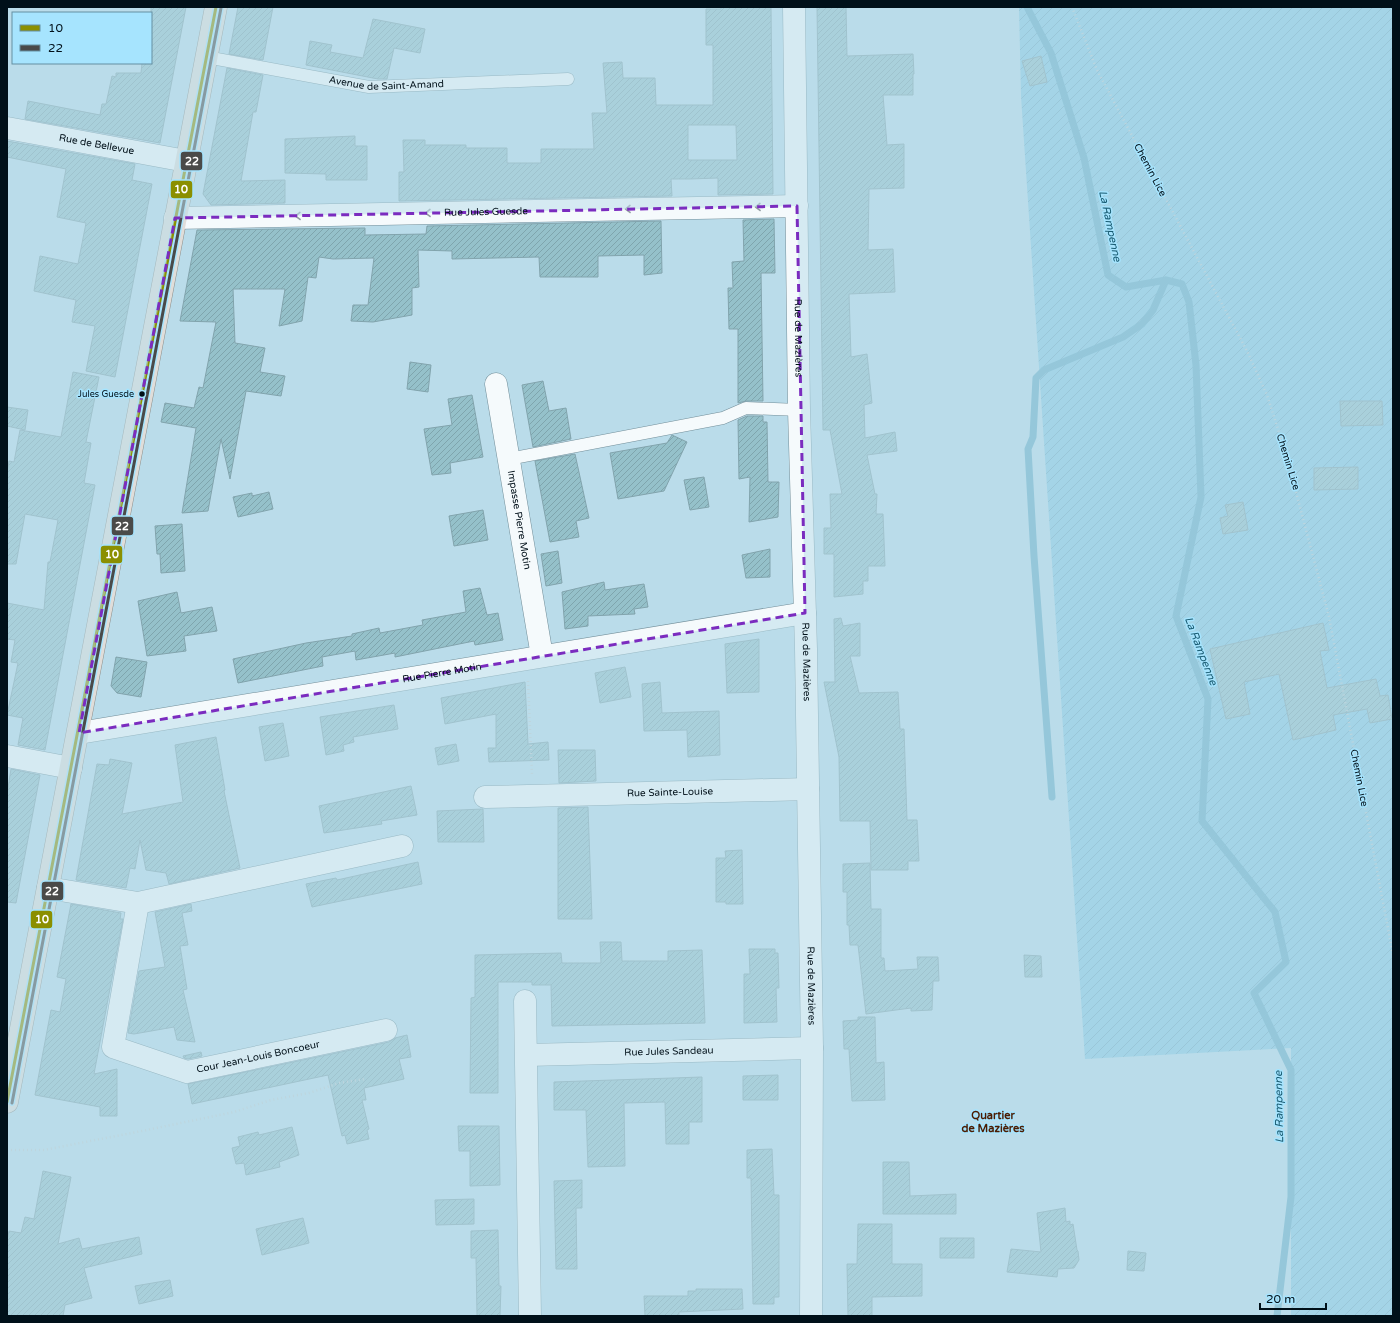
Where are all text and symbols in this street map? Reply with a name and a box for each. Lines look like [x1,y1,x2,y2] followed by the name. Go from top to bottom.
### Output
[12,12,152,64] legend
[48,21,64,35] text: 10
[48,41,63,55] text: 22
[328,74,444,93] street label: Avenue de Saint-Amand
[58,132,135,157] street label: Rue de Bellevue
[1131,141,1169,199] street label: Chemin Lice
[180,151,203,171] line badge: 22
[185,155,199,168] text: 22
[170,180,193,199] line badge: 10
[174,183,188,196] text: 10
[1096,189,1124,263] water label: La Rampenne
[755,203,761,211] one-way arrow
[444,205,528,219] street label: Rue Jules Guesde
[625,205,631,214] one-way arrow
[425,209,431,217] one-way arrow
[295,211,301,220] one-way arrow
[792,299,805,378] street label: Rue de Mazières
[78,389,134,400] place label: Jules Guesde
[137,389,147,399] marker: Jules Guesde
[1274,432,1302,492] street label: Chemin Lice
[505,470,533,571] street label: Impasse Pierre Motin
[111,516,134,536] line badge: 22
[115,520,129,533] text: 22
[100,545,123,564] line badge: 10
[105,548,119,561] text: 10
[1182,615,1220,688] water label: La Rampenne
[799,622,813,701] street label: Rue de Mazières
[402,661,483,685] street label: Rue Pierre Motin
[1348,748,1371,808] street label: Chemin Lice
[627,785,714,799] street label: Rue Sainte-Louise
[41,881,64,901] line badge: 22
[45,885,59,898] text: 22
[30,910,53,929] line badge: 10
[35,913,49,926] text: 10
[804,946,818,1025] street label: Rue de Mazières
[196,1038,321,1076] street label: Cour Jean-Louis Boncoeur
[624,1044,714,1059] street label: Rue Jules Sandeau
[1272,1070,1286,1143] water label: La Rampenne
[962,1109,1025,1135] district label: Quartier de Mazières
[1260,1285,1326,1311] scale bar
[1266,1292,1295,1306] text: 20 m

